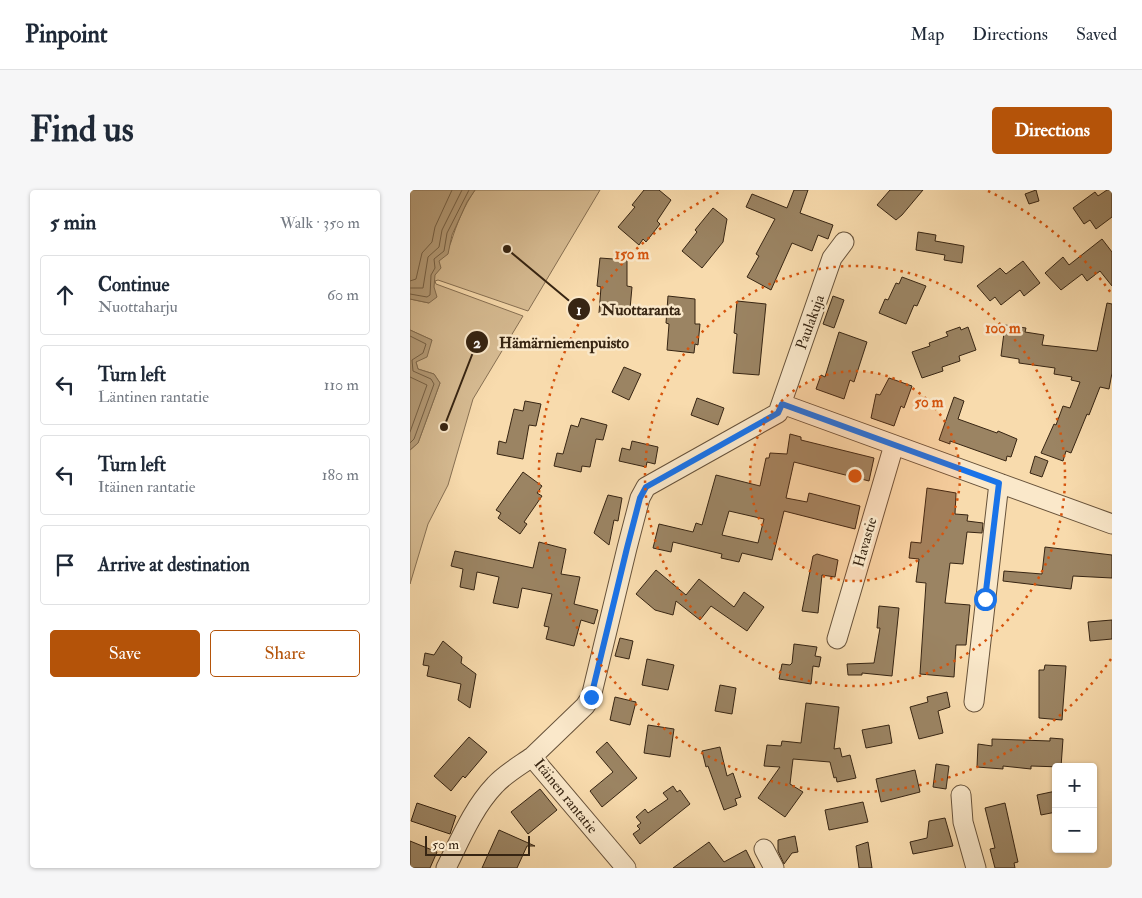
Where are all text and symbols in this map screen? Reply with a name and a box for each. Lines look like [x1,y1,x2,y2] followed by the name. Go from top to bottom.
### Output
[25,19,108,50] text: Pinpoint
[911,23,944,46] text: Map
[972,23,1048,46] text: Directions
[1076,23,1117,46] text: Saved
[992,107,1112,154] button: Directions
[30,108,134,152] text: Find us
[50,209,96,236] text: 5 min
[280,213,360,233] text: Walk · 350 m
[615,245,649,264] text: 150 m
[98,273,169,297] text: Continue
[51,281,79,309] icon: ahead
[327,285,359,305] text: 60 m
[792,291,829,352] street label: Paulakuja
[566,294,691,325] callout: Nuottaranta
[98,297,178,317] text: Nuottaharju
[600,300,681,320] text: Nuottaranta
[576,301,582,320] text: 1
[985,319,1021,338] text: 100 m
[464,327,639,358] callout: Hämärniemenpuisto
[499,333,629,354] text: Hämärniemenpuisto
[473,334,481,353] text: 2
[98,363,166,387] text: Turn left
[51,371,79,399] icon: left
[324,375,359,395] text: 110 m
[98,387,209,407] text: Läntinen rantatie
[915,393,944,412] text: 50 m
[98,453,166,477] text: Turn left
[51,461,79,489] icon: left
[322,465,359,485] text: 180 m
[846,467,864,485] centre of rings
[98,477,195,497] text: Itäinen rantatie
[849,515,882,569] street label: Havastie
[51,551,79,579] icon: arrive
[98,553,250,577] text: Arrive at destination
[974,588,997,611] route start
[50,630,200,677] button: Save
[210,630,360,677] button: Share
[580,686,603,709] route end
[530,755,602,838] street label: Itäinen rantatie
[1052,763,1097,853] map controls
[1052,763,1097,808] button: +
[1052,808,1097,853] button: −
[425,833,530,856] scale bar
[432,836,459,853] text: 50 m

